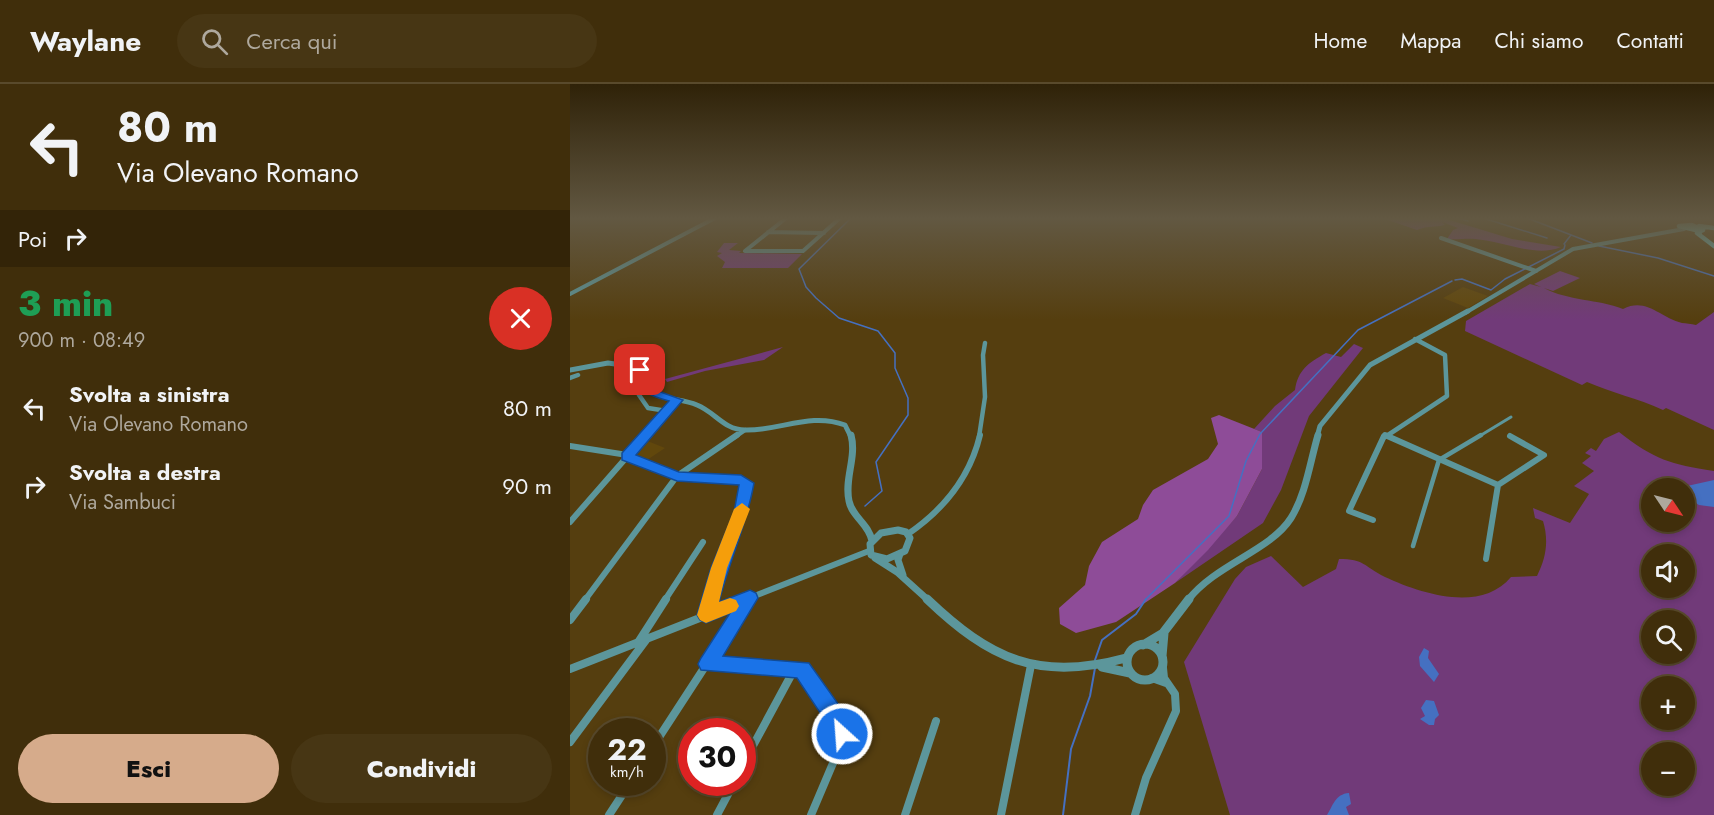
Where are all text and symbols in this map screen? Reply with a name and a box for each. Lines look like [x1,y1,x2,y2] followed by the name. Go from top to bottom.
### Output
[177,14,597,68] search box
[30,21,141,62] text: Waylane
[198,25,231,58] icon: search
[246,25,337,57] text: Cerca qui
[1314,26,1367,56] text: Home
[1400,26,1461,56] text: Mappa
[1494,26,1583,56] text: Chi siamo
[1616,26,1684,56] text: Contatti
[117,97,218,158] text: 80 m
[18,108,96,186] icon: left
[117,153,359,192] text: Via Olevano Romano
[59,222,92,255] icon: right
[18,223,47,255] text: Poi
[18,277,113,329] text: 3 min
[489,287,552,350] button: close
[18,326,145,355] text: 900 m · 08:49
[614,344,665,395] pin
[623,353,656,386] icon: arrive
[69,378,230,410] text: Svolta a sinistra
[18,392,51,425] icon: left
[503,392,552,424] text: 80 m
[69,410,248,439] text: Via Olevano Romano
[69,456,221,488] text: Svolta a destra
[18,470,51,503] icon: right
[502,470,552,502] text: 90 m
[1641,478,1695,532] north arrow
[1641,478,1695,796] map controls
[69,488,176,517] text: Via Sambuci
[1641,544,1695,598] button: sound
[1641,610,1695,664] button: search
[1641,676,1695,730] button: +
[810,702,874,766] position arrow
[678,718,756,796] speed limit sign: 30
[607,728,647,771] text: 22
[18,734,279,803] button: Esci
[291,734,552,803] button: Condividi
[1641,742,1695,796] button: −
[610,761,644,783] text: km/h

